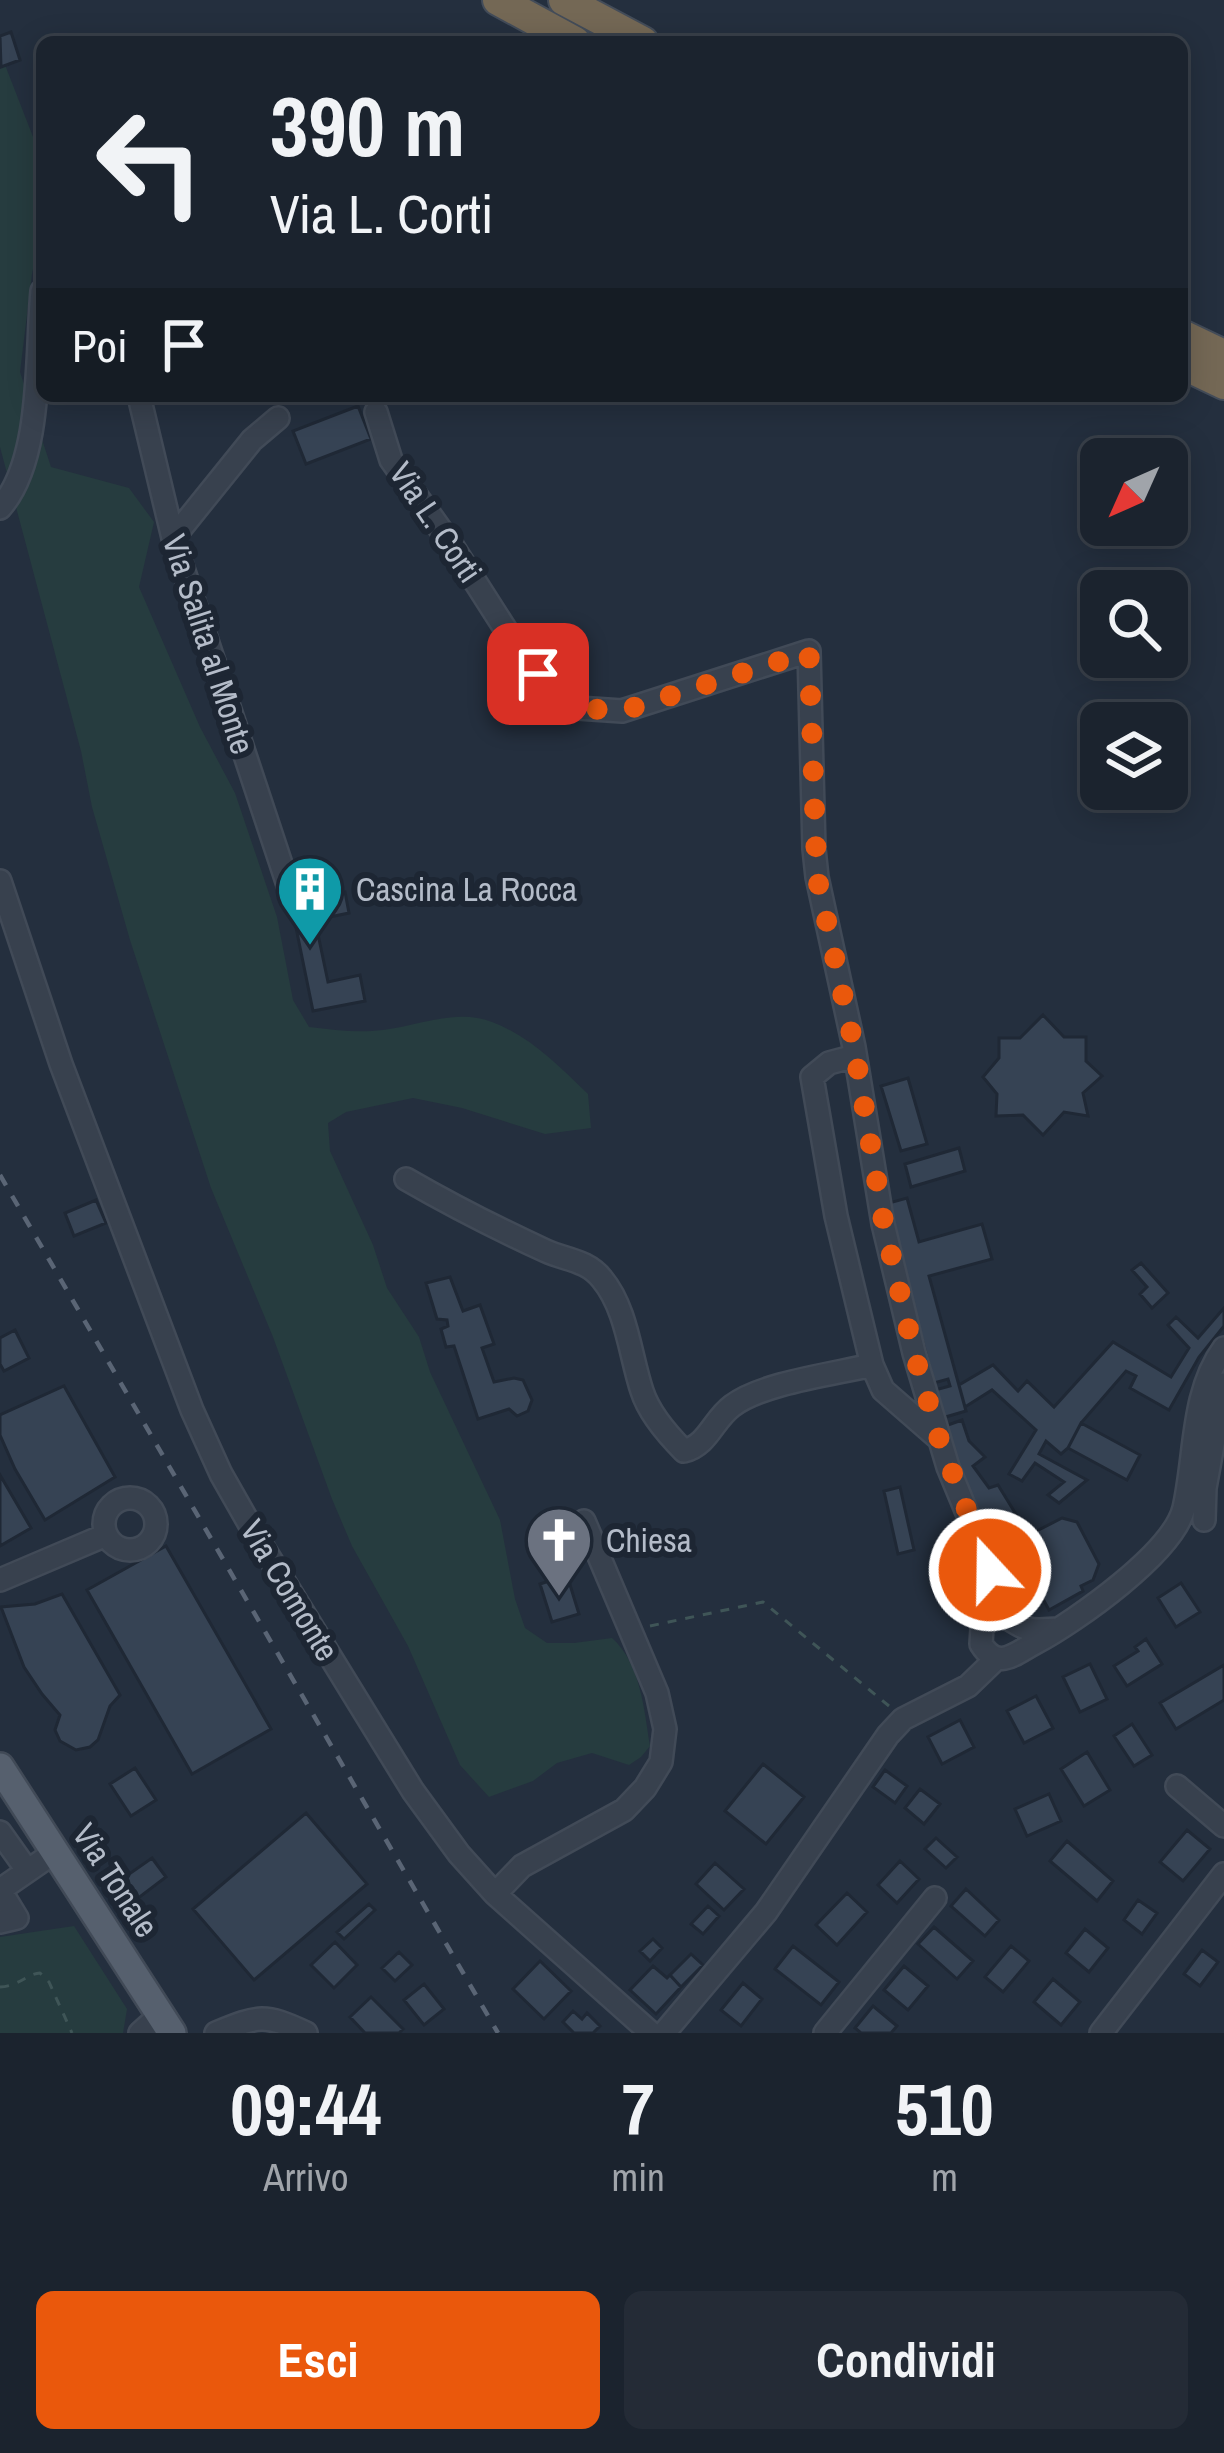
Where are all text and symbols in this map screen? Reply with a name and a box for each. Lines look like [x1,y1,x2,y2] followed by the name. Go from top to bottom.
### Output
[270,69,465,182] text: 390 m
[72,84,228,240] icon: left
[270,177,493,250] text: Via L. Corti
[151,312,217,378] icon: arrive
[72,315,127,376] text: Poi
[1080,438,1188,546] north arrow
[1080,438,1188,810] map controls
[380,453,492,591] street label: Via L. Corti
[153,529,265,759] street label: Via Salita al Monte
[1080,570,1188,678] button: search
[487,623,589,725] pin
[505,641,571,707] icon: arrive
[1080,702,1188,810] button: layers
[275,854,345,948] building icon: Cascina La Rocca
[356,867,577,911] place label: Cascina La Rocca
[524,1505,594,1599] church icon: Chiesa
[927,1507,1053,1633] position arrow
[231,1511,349,1669] street label: Via Comonte
[606,1518,692,1562] place label: Chiesa
[63,1815,169,1945] street label: Via Tonale
[230,2060,381,2157] text: 09:44
[622,2060,655,2157] text: 7
[895,2060,994,2157] text: 510
[263,2151,348,2203] text: Arrivo
[612,2151,665,2203] text: min
[931,2151,958,2203] text: m
[36,2291,600,2429] button: Esci
[624,2291,1188,2429] button: Condividi

